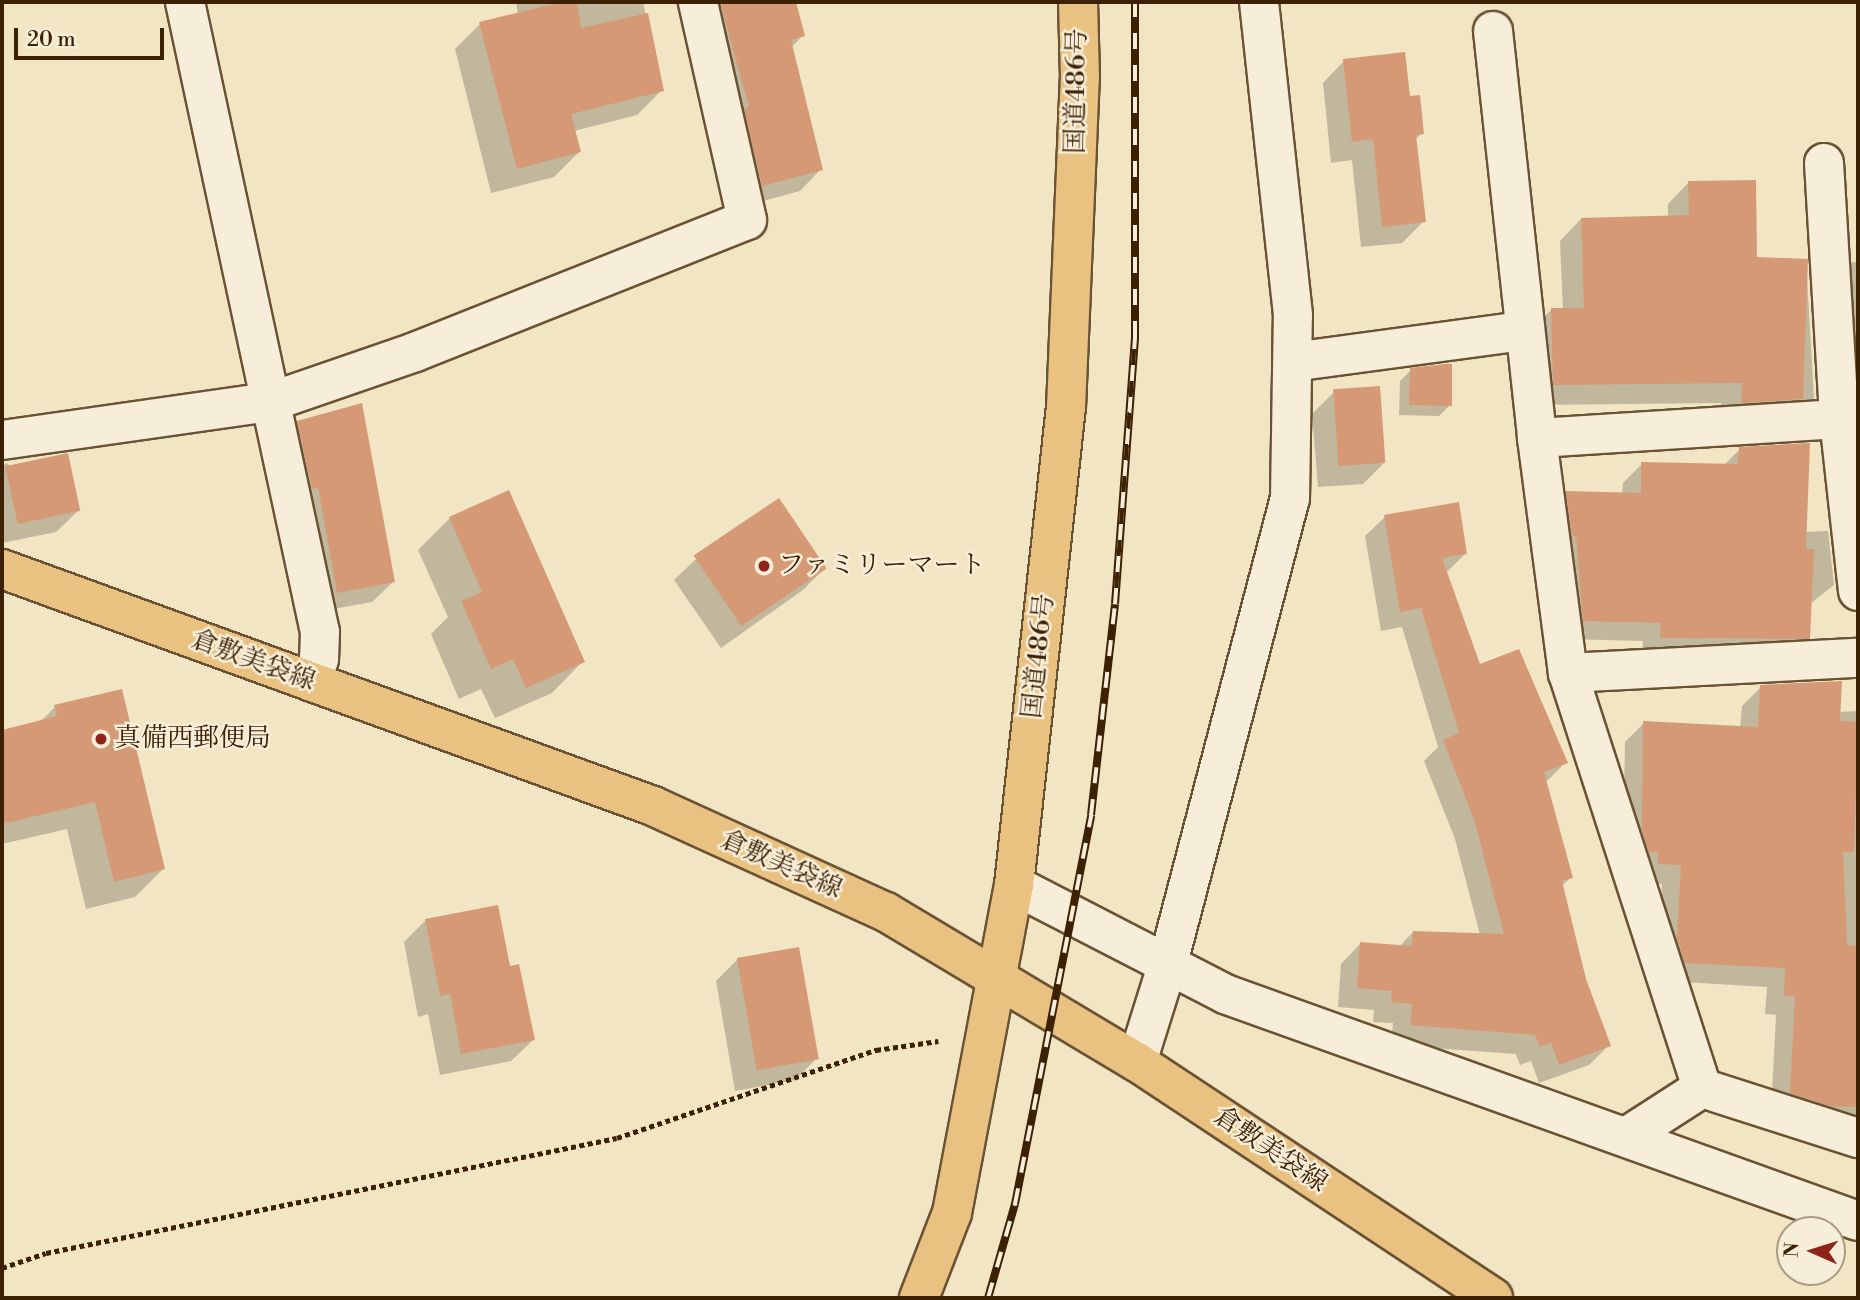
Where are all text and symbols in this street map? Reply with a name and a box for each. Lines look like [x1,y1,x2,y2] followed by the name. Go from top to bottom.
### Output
[18,14,168,58] scale bar
[27,27,76,53] text: 20 m
[1060,28,1094,154] street label: 国道486号
[778,550,986,582] place label: ファミリーマート
[756,558,772,574] marker: ファミリーマート
[1017,592,1061,720] street label: 国道486号
[187,624,319,698] street label: 倉敷美袋線
[115,723,271,755] place label: 真備西郵便局
[93,731,109,747] marker: 真備西郵便局
[715,824,847,906] street label: 倉敷美袋線
[1207,1101,1333,1199] street label: 倉敷美袋線
[1776,1216,1846,1286] north arrow
[1780,1242,1804,1258] text: N

